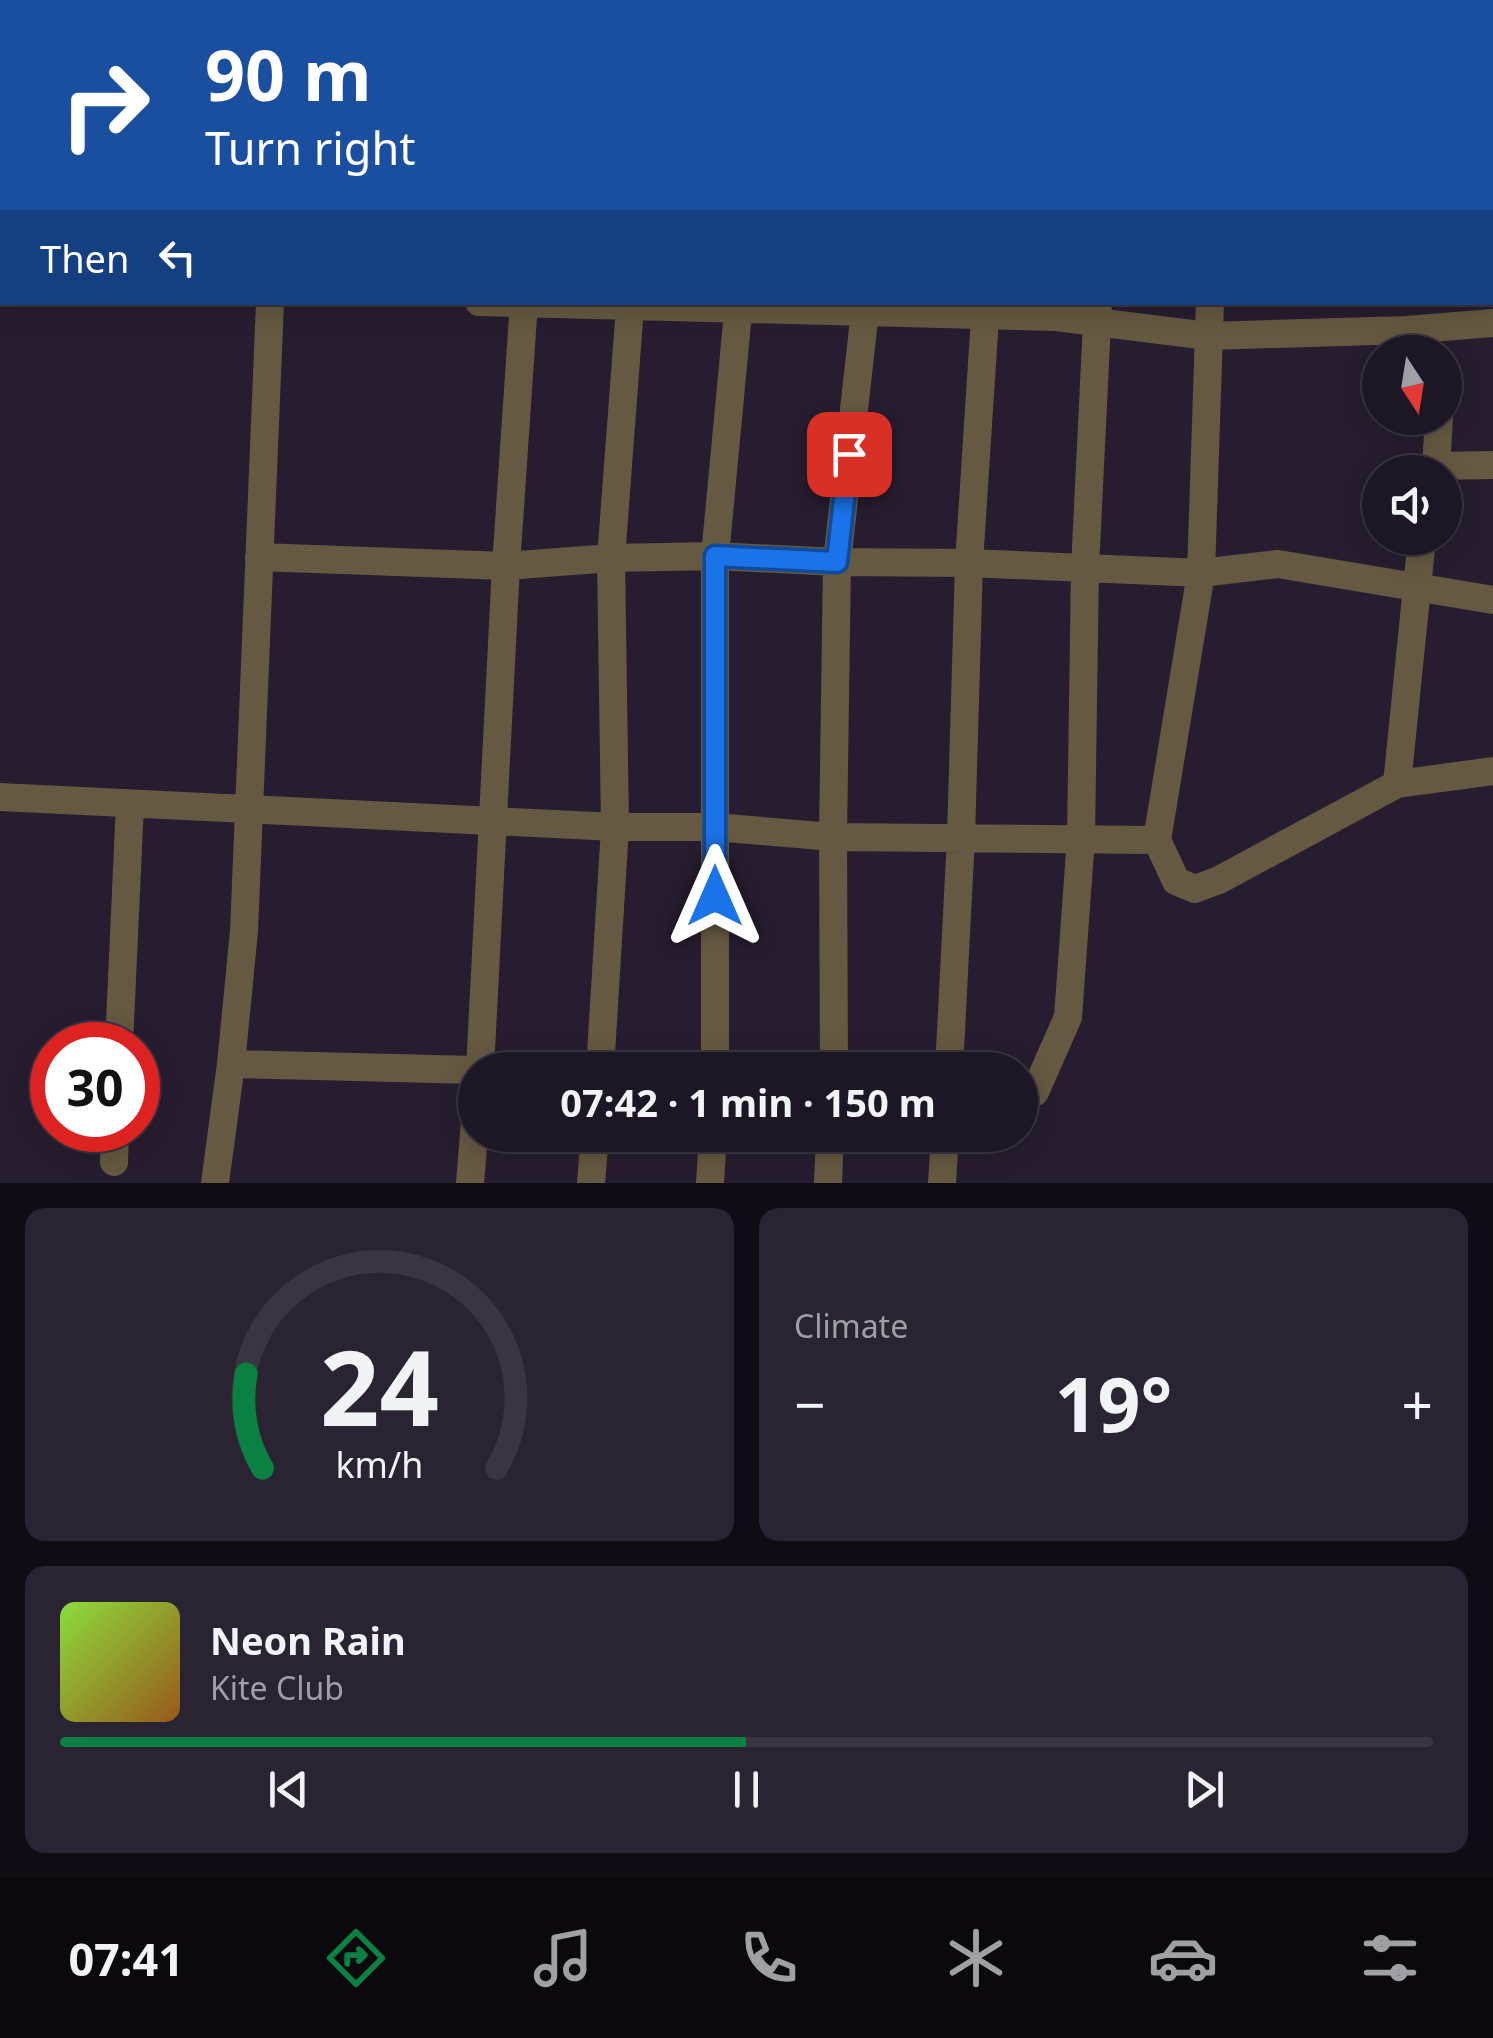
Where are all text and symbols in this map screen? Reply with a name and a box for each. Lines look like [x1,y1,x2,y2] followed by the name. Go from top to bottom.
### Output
[205,26,372,122] text: 90 m
[40,40,170,170] icon: right
[205,117,416,178] text: Turn right
[150,230,205,285] icon: left
[40,232,130,284] text: Then
[1362,335,1462,435] north arrow
[1362,335,1462,555] map controls
[807,412,892,497] pin
[822,427,877,482] icon: arrive
[1362,455,1462,555] button: sound
[663,844,767,948] position arrow
[30,1022,160,1152] speed limit sign: 30
[560,1076,936,1128] text: 07:42 · 1 min · 150 m
[794,1304,908,1347] text: Climate
[320,1315,439,1456] text: 24
[1055,1352,1172,1454] text: 19°
[794,1366,825,1441] text: −
[1402,1366,1433,1441] text: +
[336,1440,423,1488] text: km/h
[210,1614,406,1666] text: Neon Rain
[210,1666,344,1709] text: Kite Club
[261,1762,316,1817] icon: previous
[719,1762,774,1817] icon: pause
[1177,1762,1232,1817] icon: next
[321,1923,391,1993] icon: directions
[528,1923,598,1993] icon: music
[734,1923,804,1993] icon: phone
[941,1923,1011,1993] icon: climate
[1148,1923,1218,1993] icon: car
[1355,1923,1425,1993] icon: filters
[68,1928,184,1989] text: 07:41

